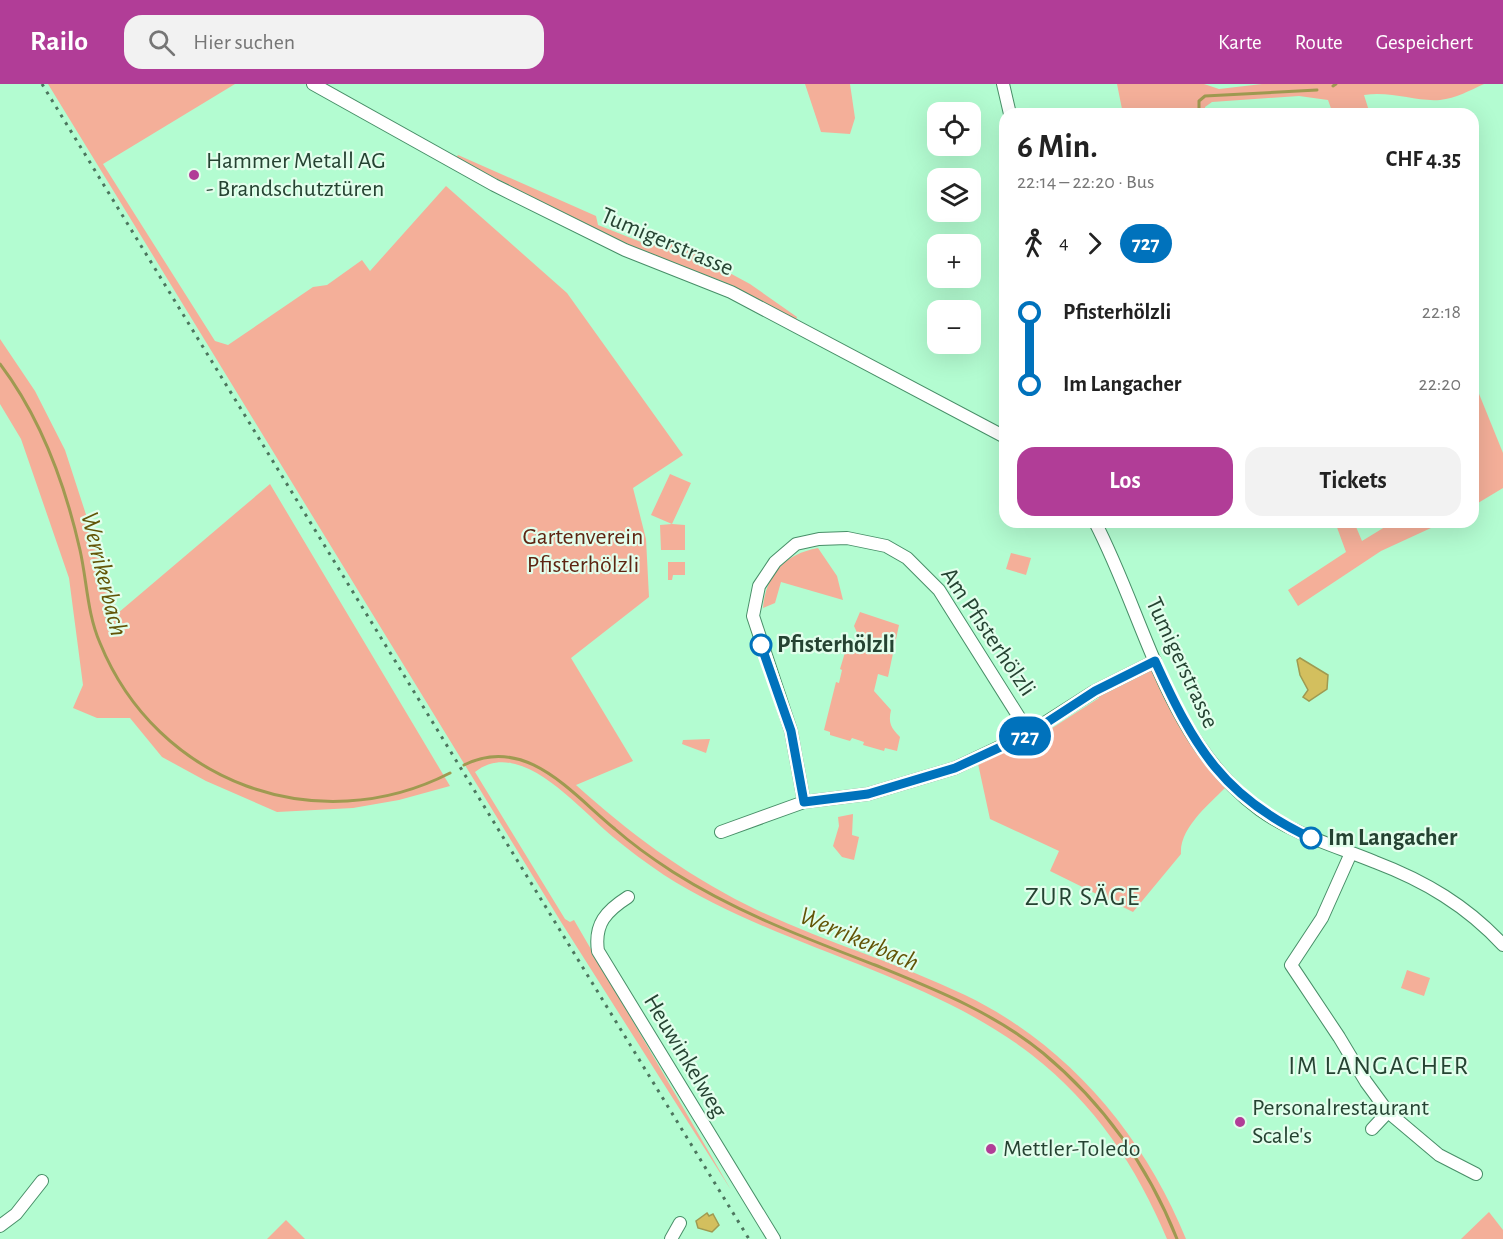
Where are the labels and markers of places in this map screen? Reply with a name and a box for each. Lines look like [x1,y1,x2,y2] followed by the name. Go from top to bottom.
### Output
[206,149,386,201] place label: Hammer Metall AG - Brandschutztüren
[187,168,201,182] marker: Hammer Metall AG - Brandschutztüren
[777,633,895,657] place label: Pfisterhölzli
[750,634,772,656] marker: Pfisterhölzli
[1328,826,1458,850] place label: Im Langacher
[1300,827,1322,849] marker: Im Langacher
[1252,1096,1429,1148] place label: Personalrestaurant Scale's
[1233,1115,1247,1129] marker: Personalrestaurant Scale's
[1003,1137,1141,1161] place label: Mettler-Toledo
[984,1142,998,1156] marker: Mettler-Toledo

